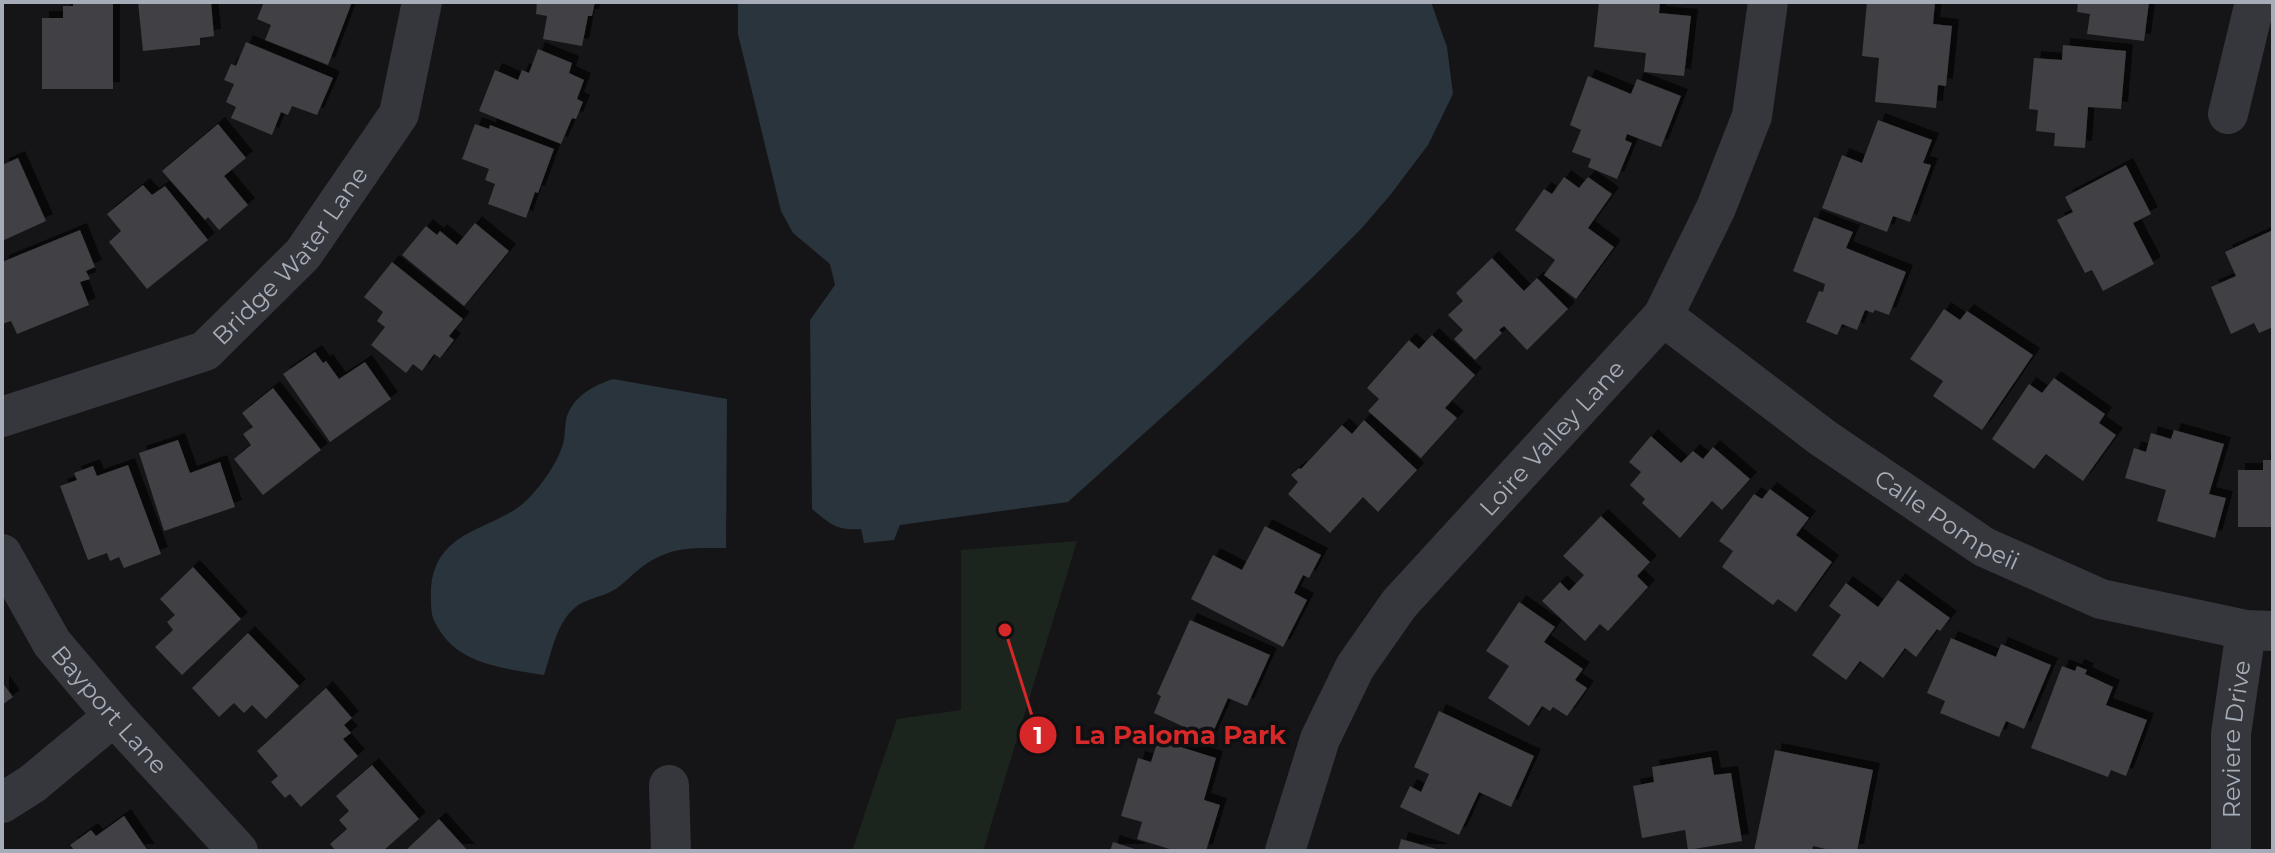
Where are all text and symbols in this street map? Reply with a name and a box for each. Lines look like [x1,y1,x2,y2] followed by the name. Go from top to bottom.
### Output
[206,160,374,350] street label: Bridge Water Lane
[1473,354,1630,521] street label: Loire Valley Lane
[1869,463,2024,575] street label: Calle Pompeii
[46,639,174,779] street label: Bayport Lane
[2217,658,2256,818] street label: Reviere Drive
[1018,710,1302,760] callout: La Paloma Park
[1074,719,1287,751] text: La Paloma Park
[1033,721,1043,750] text: 1

